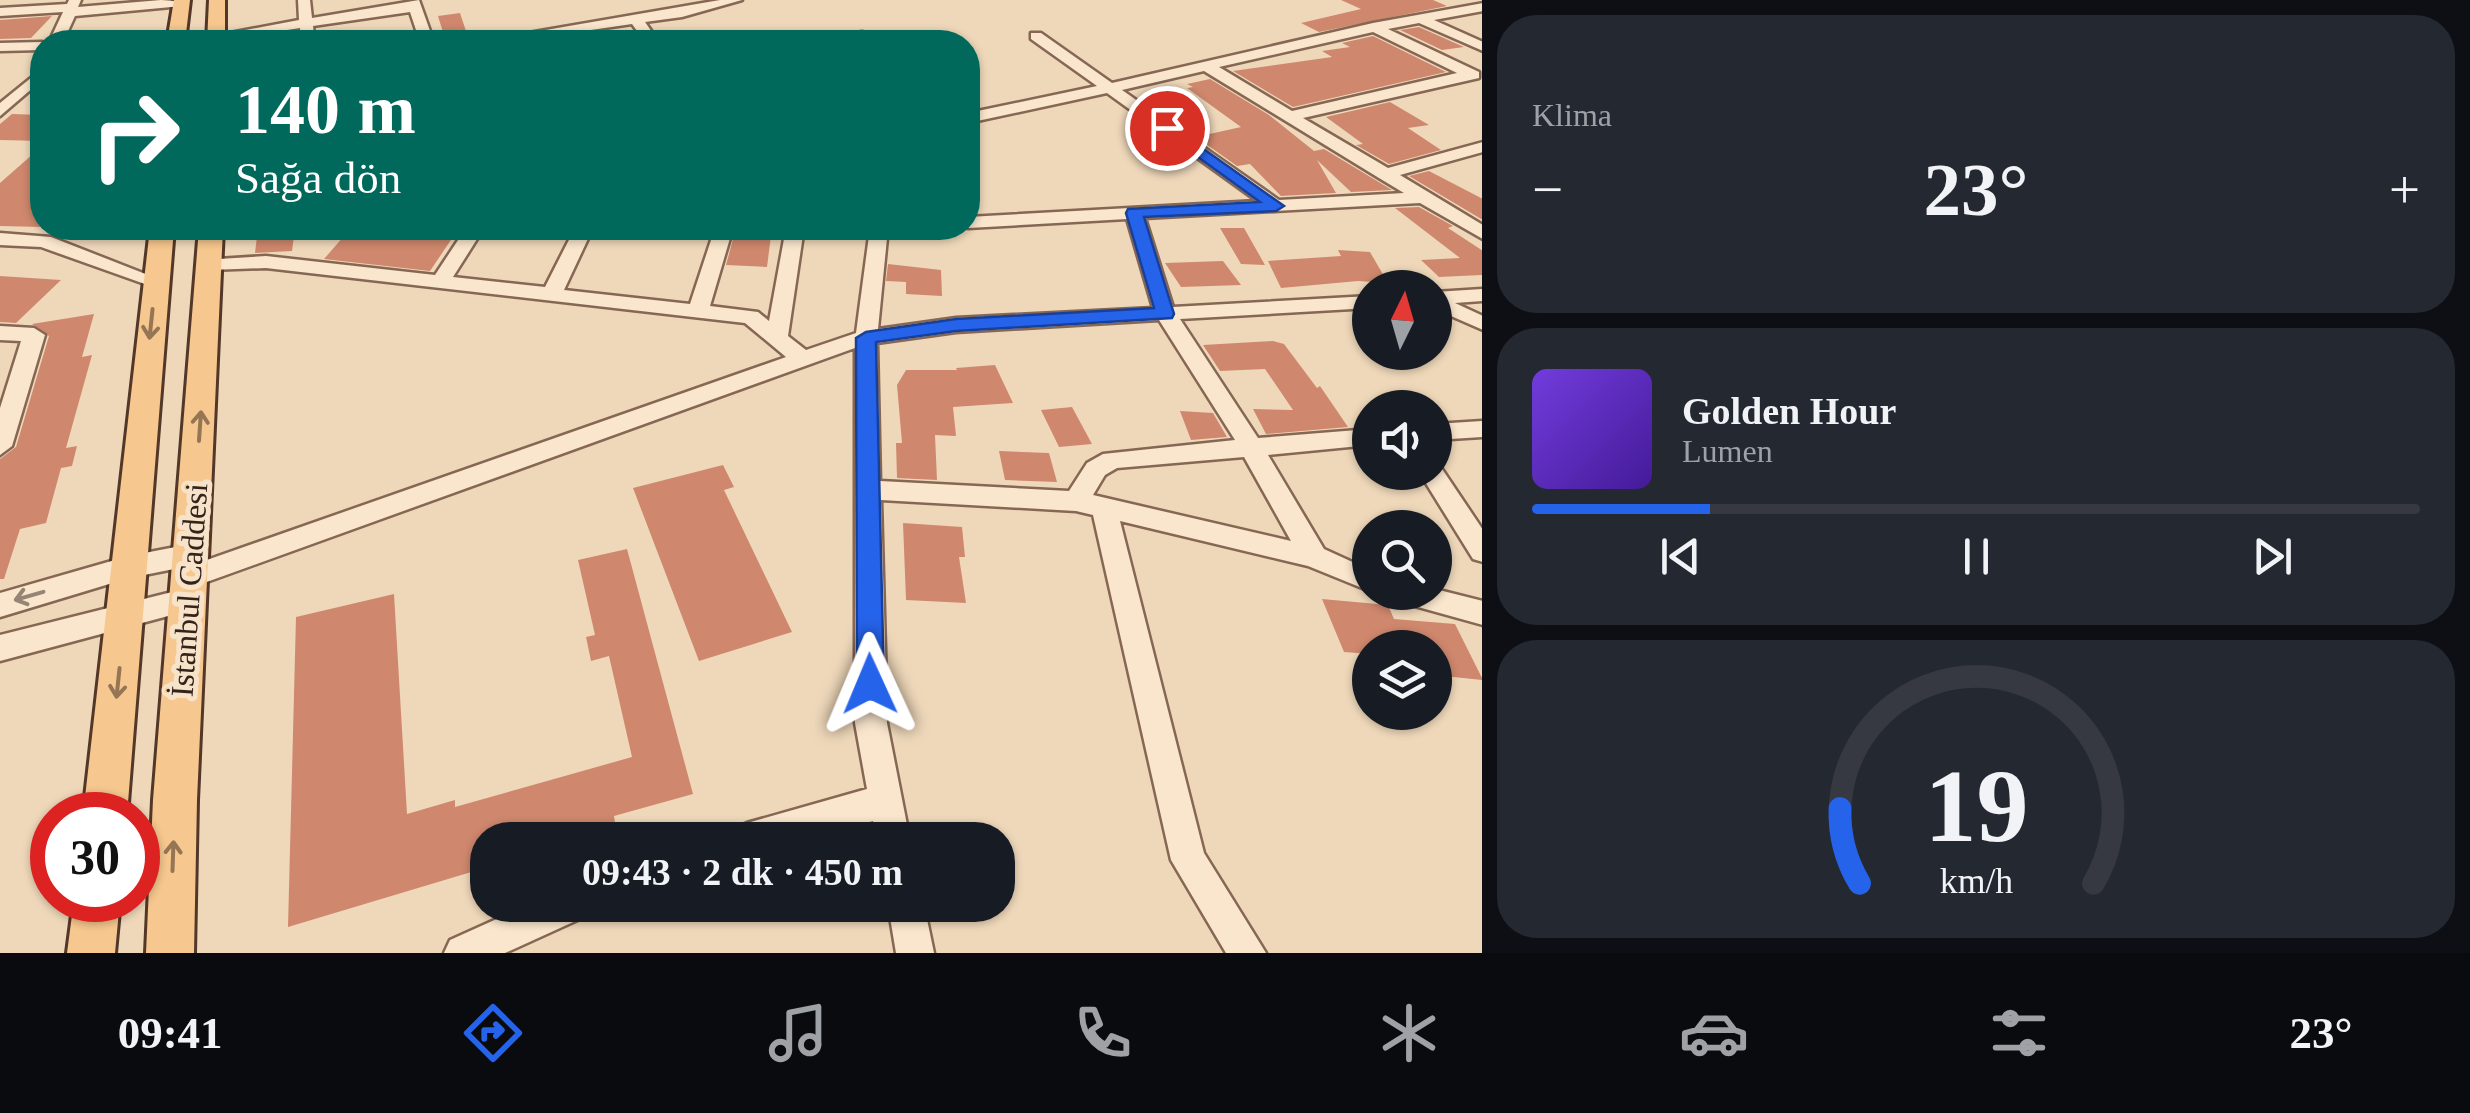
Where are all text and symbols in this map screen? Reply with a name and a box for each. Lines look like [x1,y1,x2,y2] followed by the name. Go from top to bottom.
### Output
[70,70,200,200] icon: right
[235,71,416,148] text: 140 m
[1125,86,1210,171] pin
[1532,97,1612,133] text: Klima
[1140,101,1195,156] icon: arrive
[1924,148,2029,231] text: 23°
[235,153,401,203] text: Sağa dön
[1532,159,1563,220] text: −
[2389,159,2420,220] text: +
[1352,270,1452,370] north arrow
[1352,270,1452,730] map controls
[142,308,161,340] one-way arrow
[1352,390,1452,490] button: sound
[1682,390,1896,432] text: Golden Hour
[191,411,210,443] one-way arrow
[1682,433,1773,469] text: Lumen
[164,482,214,698] street label: İstanbul Caddesi
[1352,510,1452,610] button: search
[1653,529,1708,584] icon: previous
[1949,529,2004,584] icon: pause
[2245,529,2300,584] icon: next
[14,588,45,606] one-way arrow
[1352,630,1452,730] button: layers
[818,632,922,736] position arrow
[109,666,128,699] one-way arrow
[1924,748,2028,863] text: 19
[30,792,160,922] speed limit sign: 30
[163,840,182,872] one-way arrow
[582,851,903,893] text: 09:43 · 2 dk · 450 m
[1939,861,2013,901] text: km/h
[458,998,528,1068] icon: directions
[763,998,833,1068] icon: music
[1068,998,1138,1068] icon: phone
[1374,998,1444,1068] icon: climate
[1679,998,1749,1068] icon: car
[1984,998,2054,1068] icon: filters
[118,1008,223,1058] text: 09:41
[2289,1008,2352,1058] text: 23°

